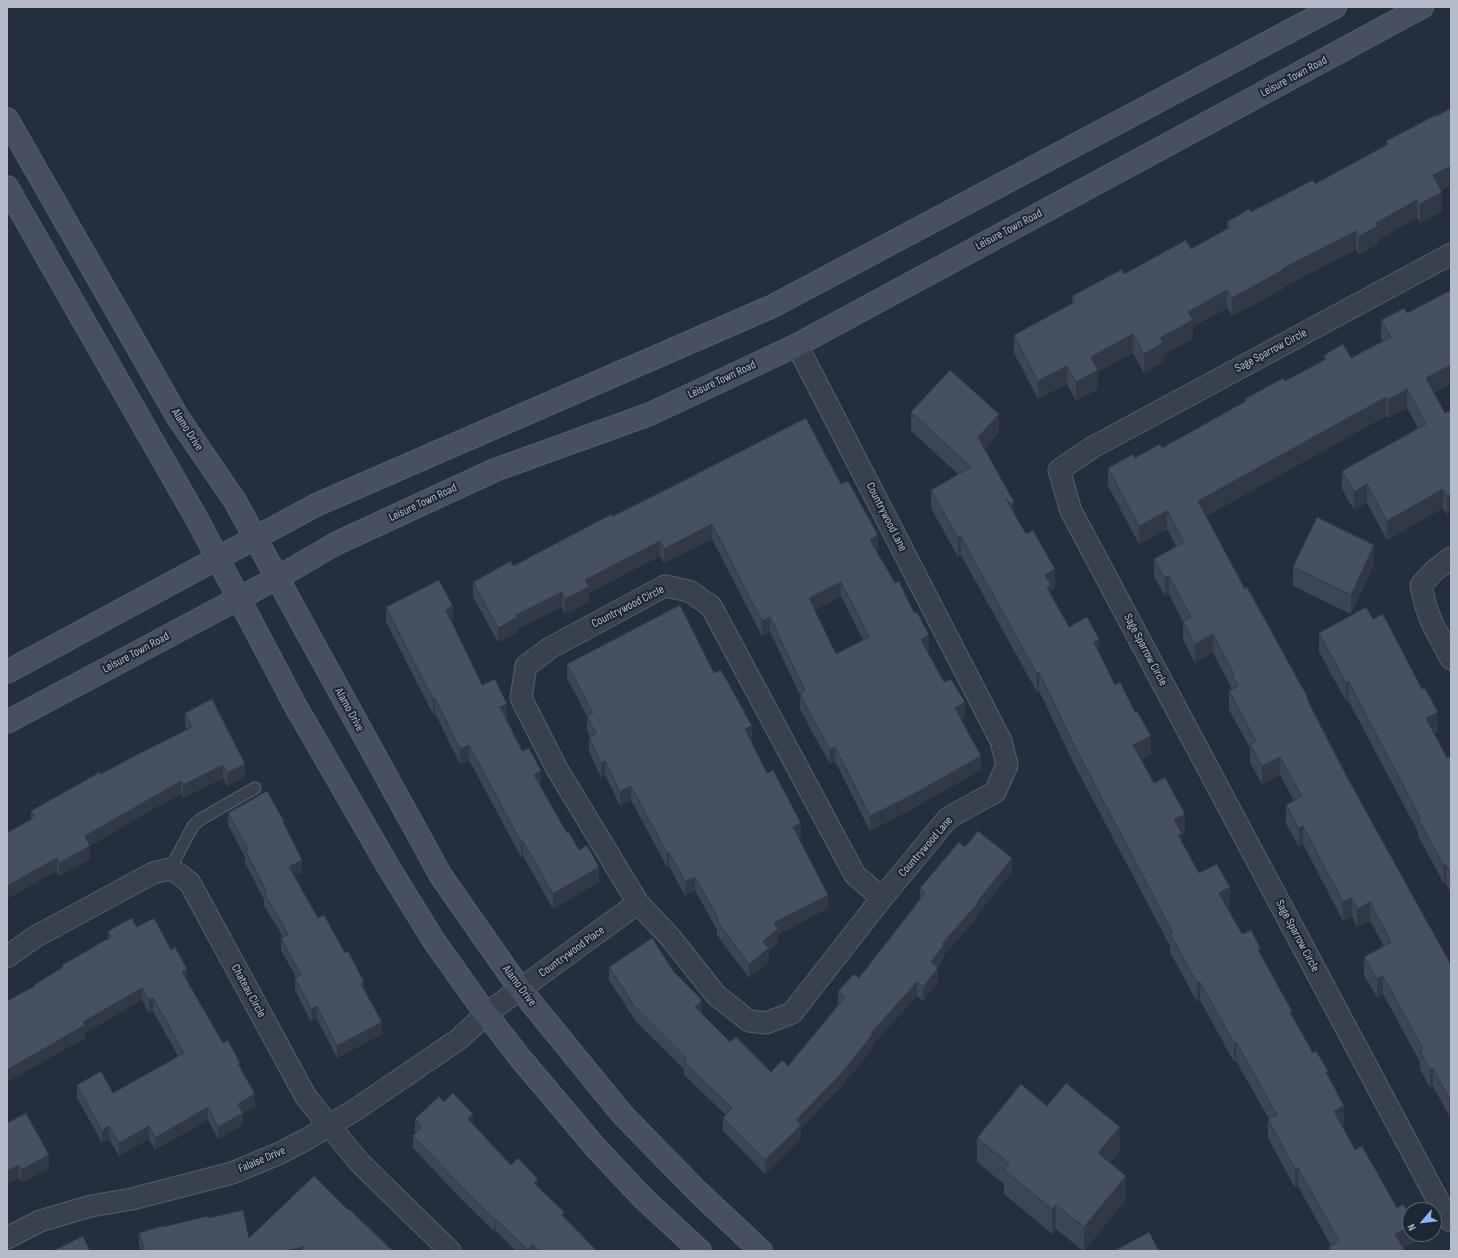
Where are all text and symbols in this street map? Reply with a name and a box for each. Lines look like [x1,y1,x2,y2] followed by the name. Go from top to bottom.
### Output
[1258,53,1330,101] street label: Leisure Town Road
[973,206,1045,254] street label: Leisure Town Road
[1233,326,1309,376] street label: Sage Sparrow Circle
[686,358,758,402] street label: Leisure Town Road
[168,406,206,454] street label: Alamo Drive
[862,480,910,554] street label: Countrywood Lane
[387,481,459,525] street label: Leisure Town Road
[589,583,667,631] street label: Countrywood Circle
[1120,612,1170,688] street label: Sage Sparrow Circle
[100,629,172,677] street label: Leisure Town Road
[331,686,367,734] street label: Alamo Drive
[896,814,956,880] street label: Countrywood Lane
[1272,898,1322,974] street label: Sage Sparrow Circle
[536,923,608,981] street label: Countrywood Place
[227,962,269,1020] street label: Chateau Circle
[499,963,539,1009] street label: Alamo Drive
[236,1144,288,1176] street label: Falaise Drive
[1402,1202,1442,1242] north arrow
[1405,1222,1419,1233] text: N

